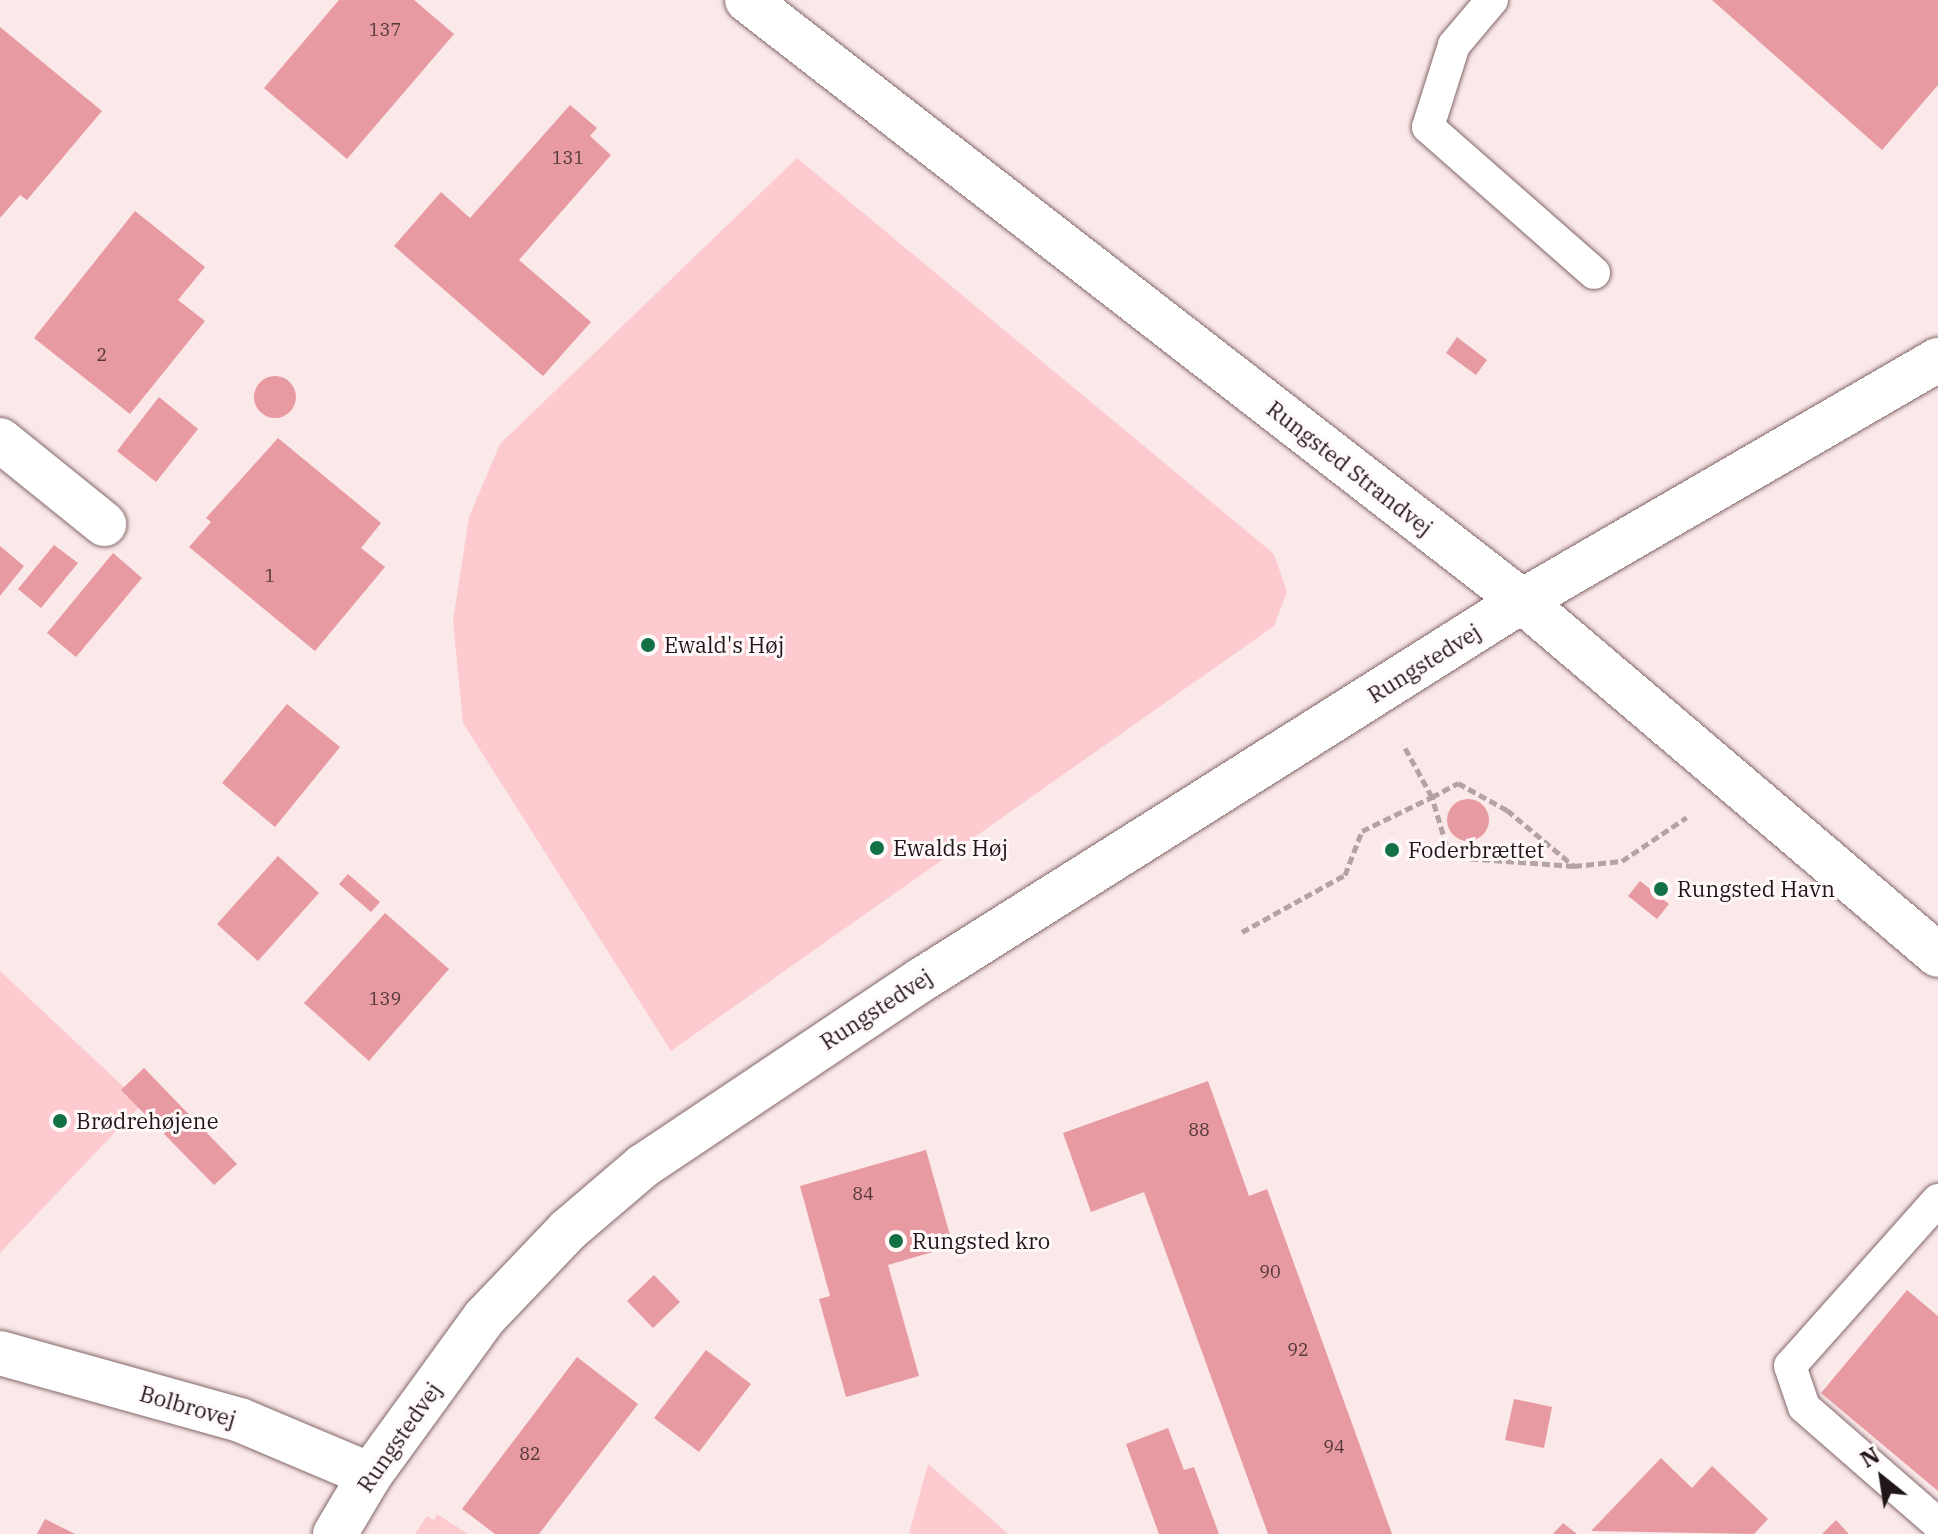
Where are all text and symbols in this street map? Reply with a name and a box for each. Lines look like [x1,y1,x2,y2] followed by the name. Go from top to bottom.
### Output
[369,19,401,41] house number: 137
[552,147,584,169] house number: 131
[97,344,107,366] house number: 2
[1262,395,1438,541] street label: Rungsted Strandvej
[265,565,275,587] house number: 1
[1363,618,1485,708] street label: Rungstedvej
[664,632,784,658] place label: Ewald's Høj
[639,636,657,654] marker: Ewald's Høj
[893,835,1008,861] place label: Ewalds Høj
[1408,837,1544,863] place label: Foderbrættet
[868,839,886,857] marker: Ewalds Høj
[1383,841,1401,859] marker: Foderbrættet
[1677,876,1835,902] place label: Rungsted Havn
[1652,880,1670,898] marker: Rungsted Havn
[815,963,937,1055] street label: Rungstedvej
[369,988,401,1010] house number: 139
[76,1108,218,1134] place label: Brødrehøjene
[51,1112,69,1130] marker: Brødrehøjene
[1188,1119,1210,1141] house number: 88
[852,1183,874,1205] house number: 84
[912,1228,1050,1254] place label: Rungsted kro
[887,1232,905,1250] marker: Rungsted kro
[1259,1261,1281,1283] house number: 90
[1287,1339,1309,1361] house number: 92
[351,1377,447,1497] street label: Rungstedvej
[137,1380,239,1432] street label: Bolbrovej
[1323,1436,1345,1458] house number: 94
[1842,1438,1922,1518] north arrow
[1855,1440,1885,1474] text: N
[519,1443,541,1465] house number: 82

